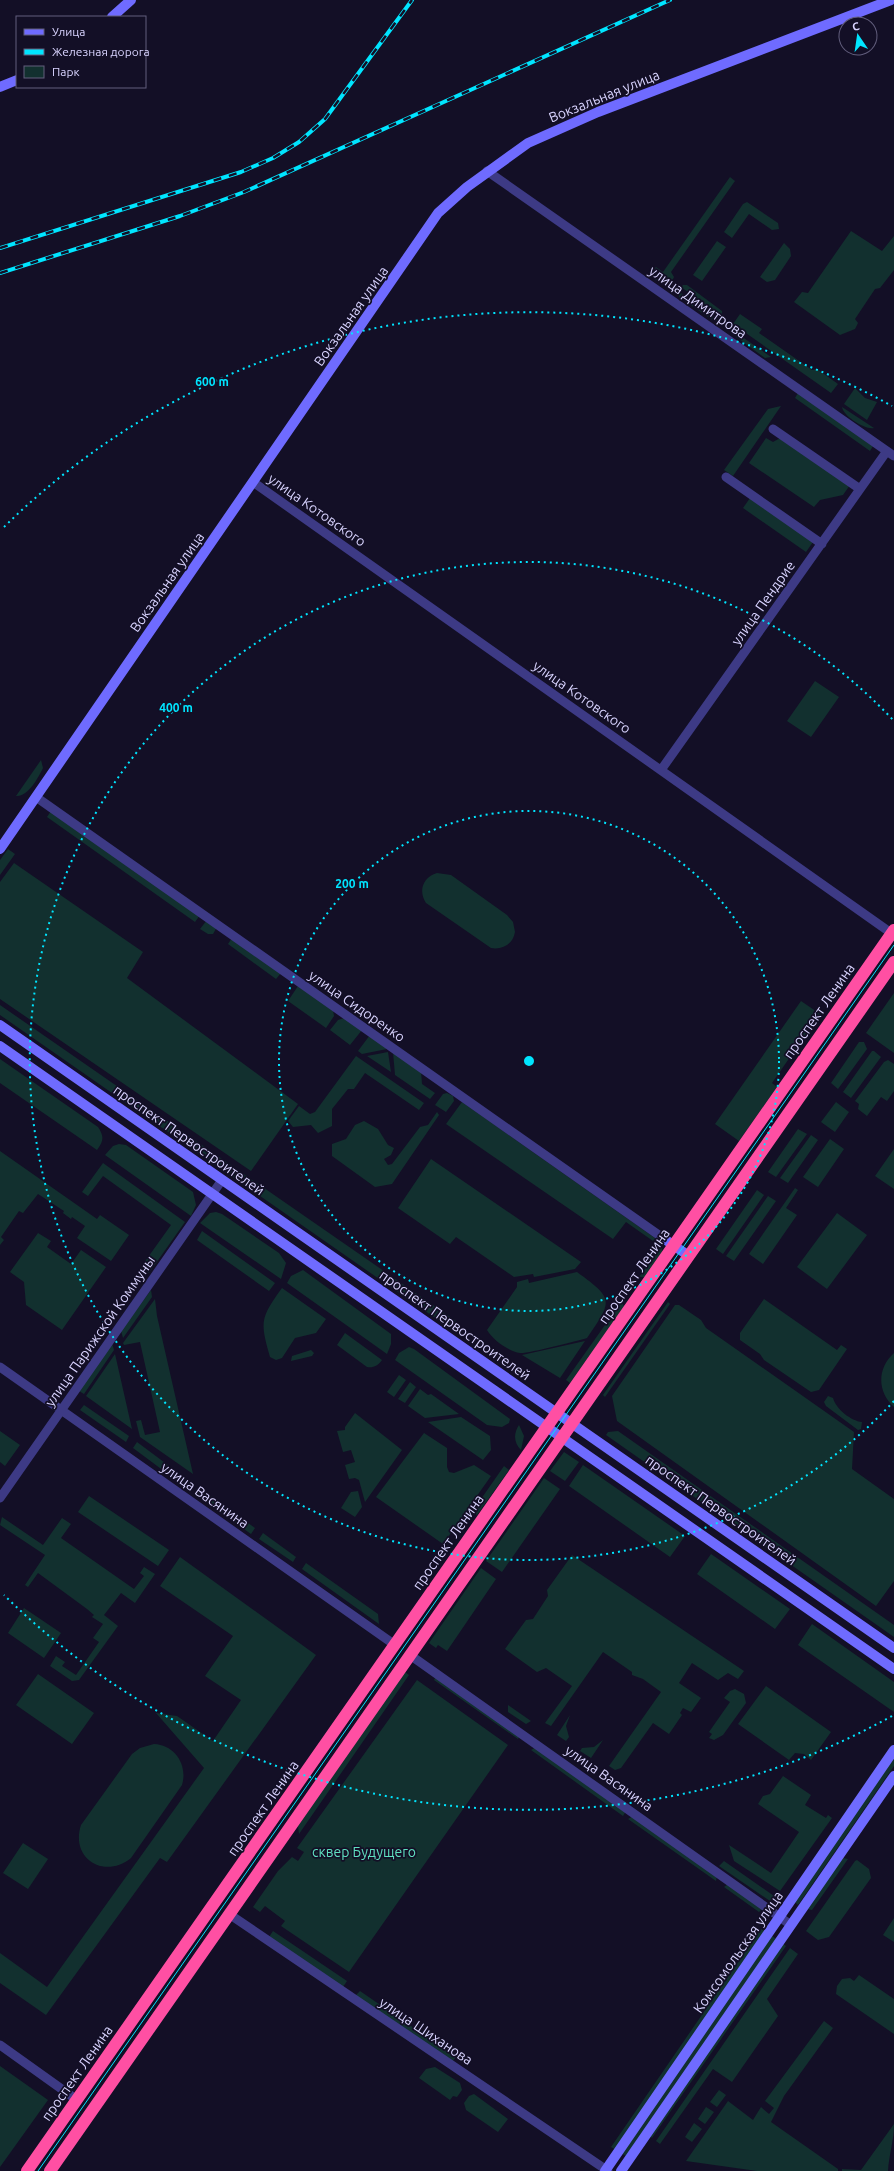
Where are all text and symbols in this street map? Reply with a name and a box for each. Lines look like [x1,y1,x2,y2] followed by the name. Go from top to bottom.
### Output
[16,16,146,88] legend
[838,16,878,56] north arrow
[851,20,861,33] text: С
[52,25,85,38] text: Улица
[52,45,150,58] text: Железная дорога
[52,65,80,78] text: Парк
[546,66,662,126] street label: Вокзальная улица
[646,262,750,342] street label: улица Димитрова
[311,263,391,369] street label: Вокзальная улица
[195,375,229,388] text: 600 m
[265,470,369,550] street label: улица Котовского
[127,529,207,635] street label: Вокзальная улица
[728,558,798,648] street label: улица Пендрие
[530,657,634,737] street label: улица Котовского
[159,701,193,714] text: 400 m
[335,877,369,890] text: 200 m
[780,960,858,1062] street label: проспект Ленина
[306,967,408,1045] street label: улица Сидоренко
[522,1054,536,1068] centre of rings
[110,1082,268,1198] street label: проспект Первостроителей
[595,1225,673,1327] street label: проспект Ленина
[42,1253,158,1409] street label: улица Парижской Коммуны
[376,1267,534,1383] street label: проспект Первостроителей
[642,1452,800,1568] street label: проспект Первостроителей
[158,1459,252,1531] street label: улица Васянина
[409,1491,487,1593] street label: проспект Ленина
[562,1742,656,1814] street label: улица Васянина
[224,1757,302,1859] street label: проспект Ленина
[312,1844,416,1860] park label: сквер Будущего
[690,1888,786,2016] street label: Комсомольская улица
[376,1994,476,2068] street label: улица Шиханова
[38,2022,116,2124] street label: проспект Ленина

